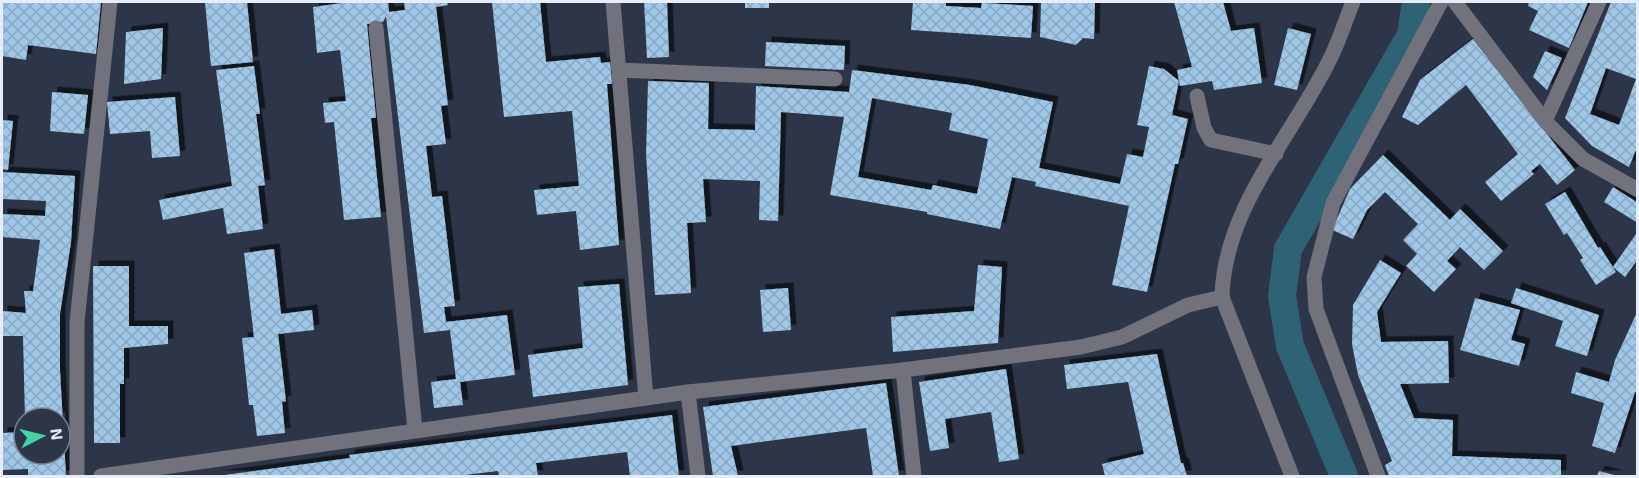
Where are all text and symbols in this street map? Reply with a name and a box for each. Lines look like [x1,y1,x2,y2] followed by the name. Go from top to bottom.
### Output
[12,406,72,466] north arrow
[47,427,68,441] text: N

